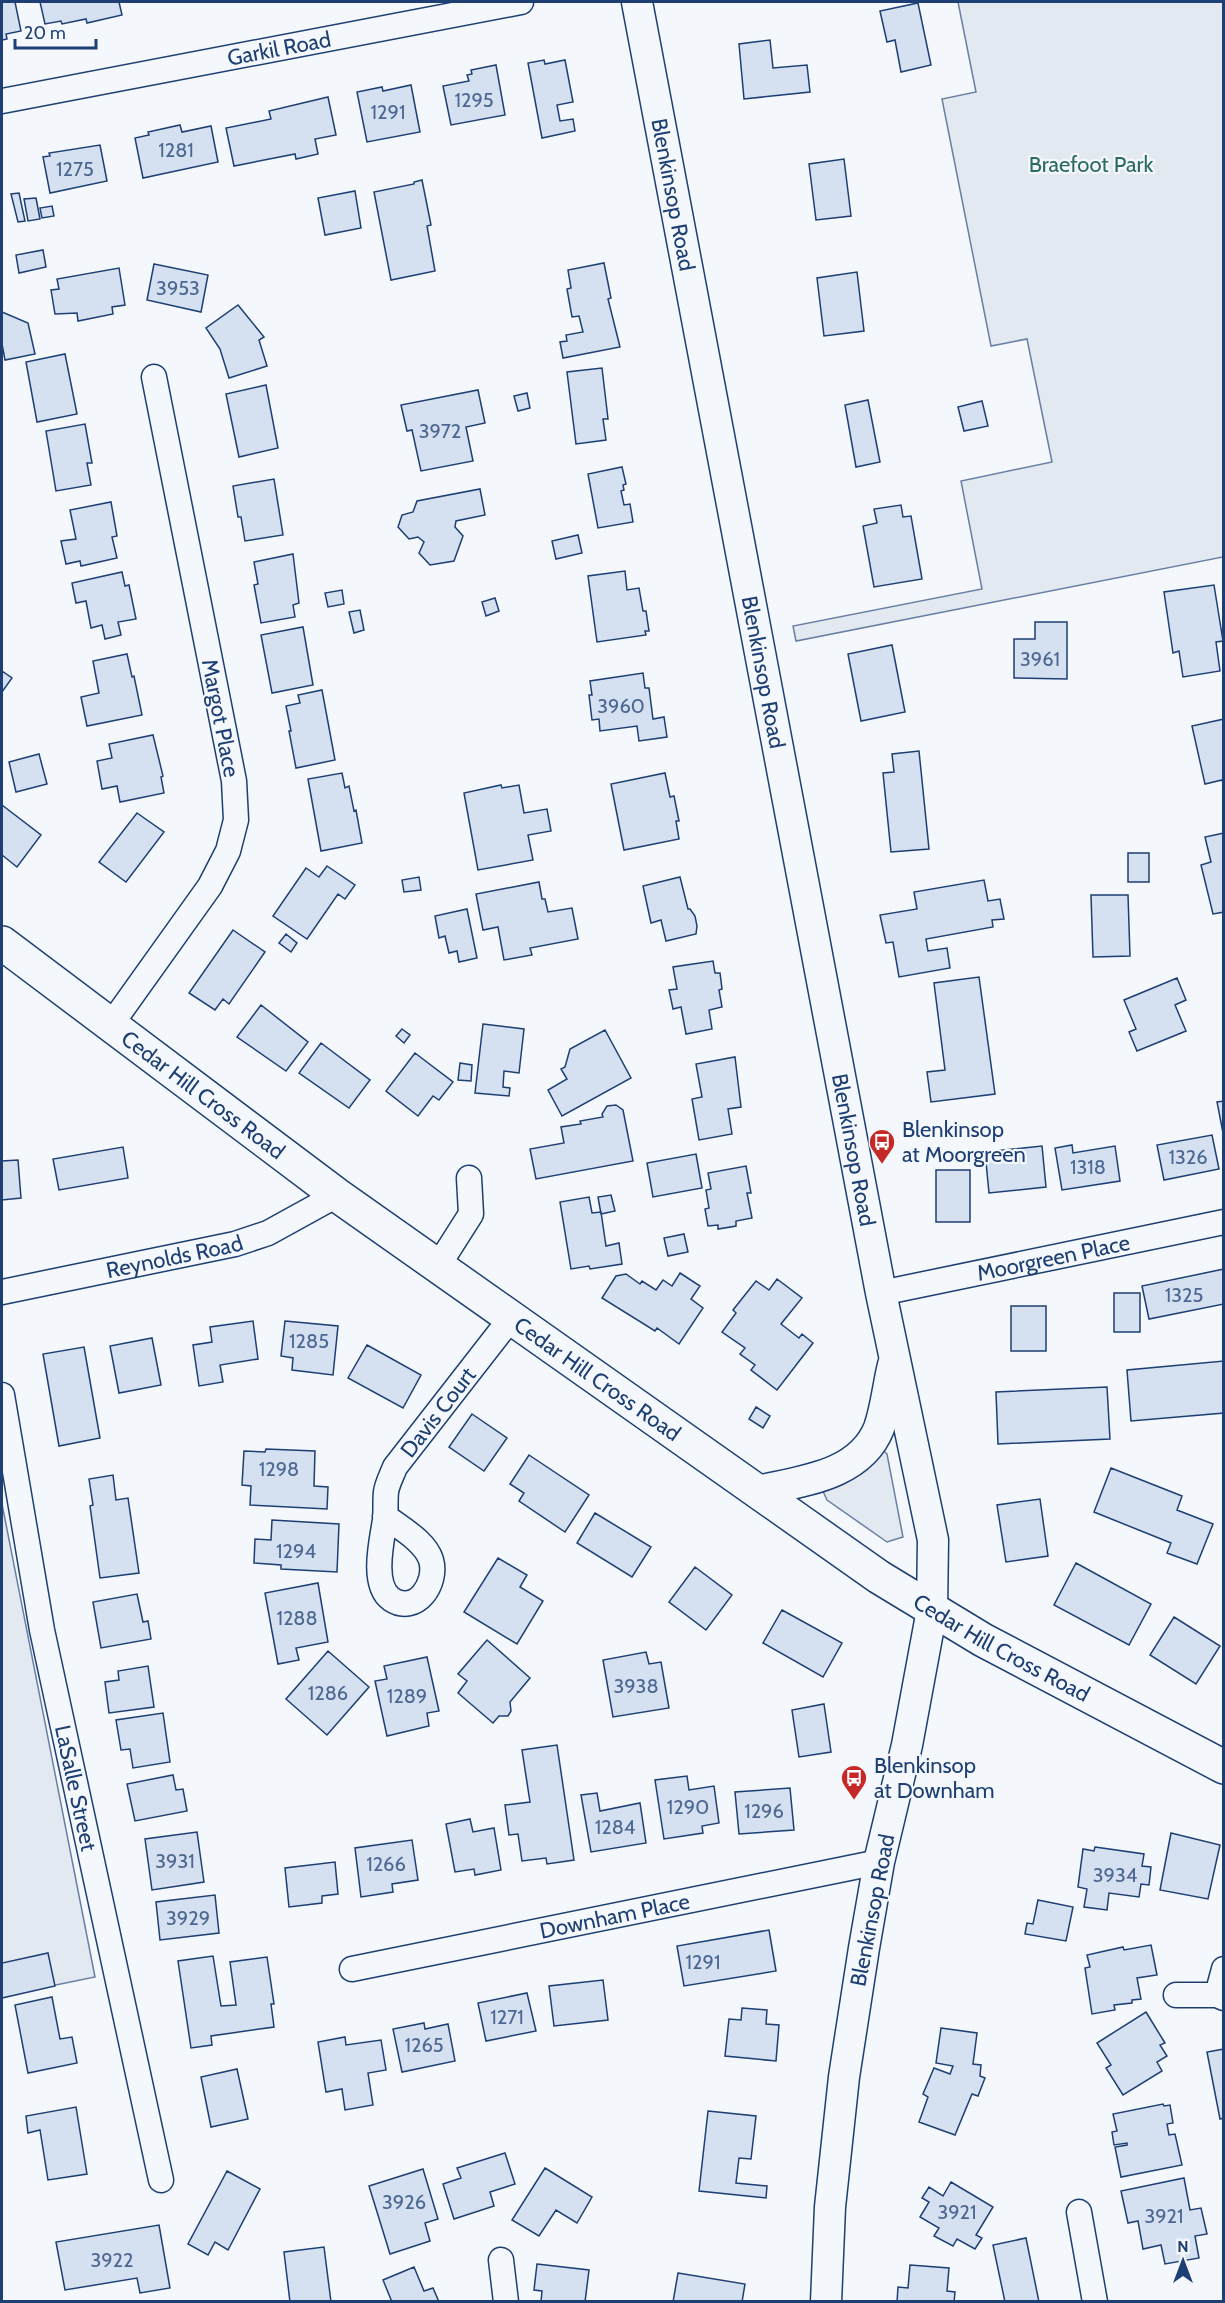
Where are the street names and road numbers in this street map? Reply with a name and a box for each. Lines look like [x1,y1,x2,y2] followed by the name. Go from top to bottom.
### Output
[225,26,333,72] street label: Garkil Road
[645,116,701,273] street label: Blenkinsop Road
[736,594,791,751] street label: Blenkinsop Road
[196,657,245,779] street label: Margot Place
[116,1025,290,1165] street label: Cedar Hill Cross Road
[826,1071,881,1228] street label: Blenkinsop Road
[104,1229,246,1284] street label: Reynolds Road
[975,1229,1132,1287] street label: Moorgreen Place
[509,1311,686,1447] street label: Cedar Hill Cross Road
[395,1361,482,1463] street label: Davis Court
[908,1588,1094,1708] street label: Cedar Hill Cross Road
[49,1723,103,1854] street label: LaSalle Street
[844,1832,900,1989] street label: Blenkinsop Road
[537,1888,692,1945] street label: Downham Place

